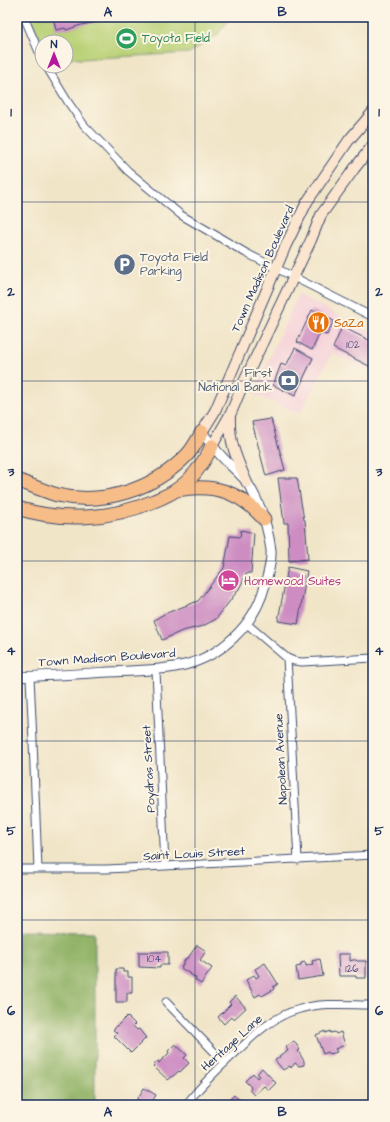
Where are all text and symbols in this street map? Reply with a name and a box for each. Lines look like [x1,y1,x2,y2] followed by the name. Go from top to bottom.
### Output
[104,3,113,21] text: A
[277,3,287,21] text: B
[113,25,139,51] sports icon: Toyota Field
[142,30,210,48] place label: Toyota Field
[34,34,74,74] north arrow
[51,37,58,52] text: N
[10,103,12,121] text: 1
[378,103,380,121] text: 1
[227,203,299,335] street label: Town Madison Boulevard
[140,249,208,281] place label: Toyota Field Parking
[112,251,138,277] parking icon: Toyota Field Parking
[6,283,15,301] text: 2
[374,283,383,301] text: 2
[305,310,331,336] restaurant icon: SaZa
[334,315,363,332] place label: SaZa
[346,338,360,352] house number: 102
[198,365,273,396] place label: First National Bank
[275,367,301,393] bank icon: First National Bank
[7,463,15,481] text: 3
[375,463,383,481] text: 3
[216,568,242,594] hotel icon: Homewood Suites
[244,573,341,590] place label: Homewood Suites
[7,642,16,660] text: 4
[375,642,384,660] text: 4
[38,645,176,671] street label: Town Madison Boulevard
[270,712,292,805] street label: Napolean Avenue
[138,725,161,813] street label: Poydras Street
[6,822,16,840] text: 5
[374,822,384,840] text: 5
[143,843,246,865] street label: Saint Louis Street
[147,952,161,966] house number: 104
[345,962,359,976] house number: 126
[7,1002,16,1020] text: 6
[375,1002,384,1020] text: 6
[197,1010,268,1076] street label: Heritage Lane
[104,1103,113,1121] text: A
[277,1103,287,1121] text: B

